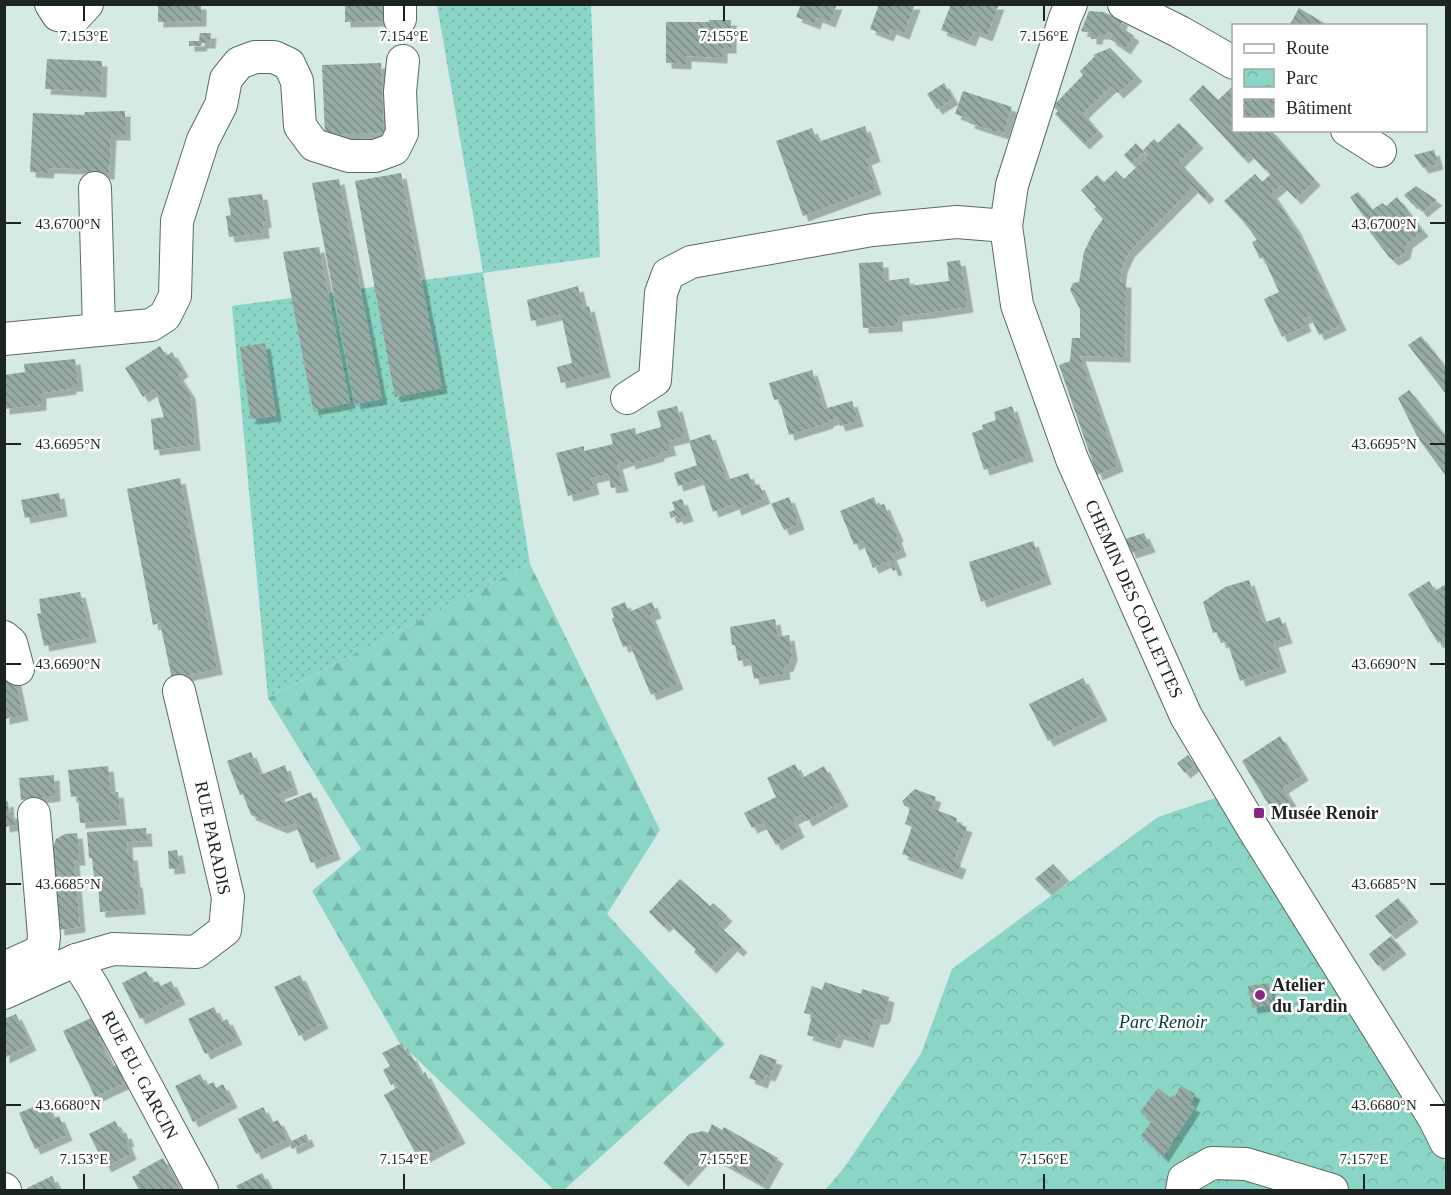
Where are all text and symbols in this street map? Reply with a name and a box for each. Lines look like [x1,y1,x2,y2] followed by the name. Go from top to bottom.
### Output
[1232,24,1427,132] legend
[60,28,108,44] text: 7.153°E
[380,28,428,44] text: 7.154°E
[700,28,748,44] text: 7.155°E
[1020,28,1068,44] text: 7.156°E
[1286,38,1329,58] text: Route
[1286,68,1318,88] text: Parc
[1286,98,1352,118] text: Bâtiment
[35,216,101,232] text: 43.6700°N
[1351,216,1417,232] text: 43.6700°N
[35,436,101,452] text: 43.6695°N
[1351,436,1417,452] text: 43.6695°N
[1081,497,1187,701] street label: CHEMIN DES COLLETTES
[35,656,101,672] text: 43.6690°N
[1351,656,1417,672] text: 43.6690°N
[191,779,235,897] street label: RUE PARADIS
[1271,803,1378,823] place label: Musée Renoir
[1252,806,1266,820] marker: Musée Renoir
[35,876,101,892] text: 43.6685°N
[1351,876,1417,892] text: 43.6685°N
[1272,975,1348,1016] place label: Atelier du Jardin
[1253,988,1267,1002] marker: Atelier du Jardin
[98,1007,182,1143] street label: RUE EU. GARCIN
[1118,1012,1208,1032] park label: Parc Renoir
[35,1097,101,1113] text: 43.6680°N
[1351,1097,1417,1113] text: 43.6680°N
[60,1151,108,1167] text: 7.153°E
[380,1151,428,1167] text: 7.154°E
[700,1151,748,1167] text: 7.155°E
[1020,1151,1068,1167] text: 7.156°E
[1340,1151,1388,1167] text: 7.157°E

